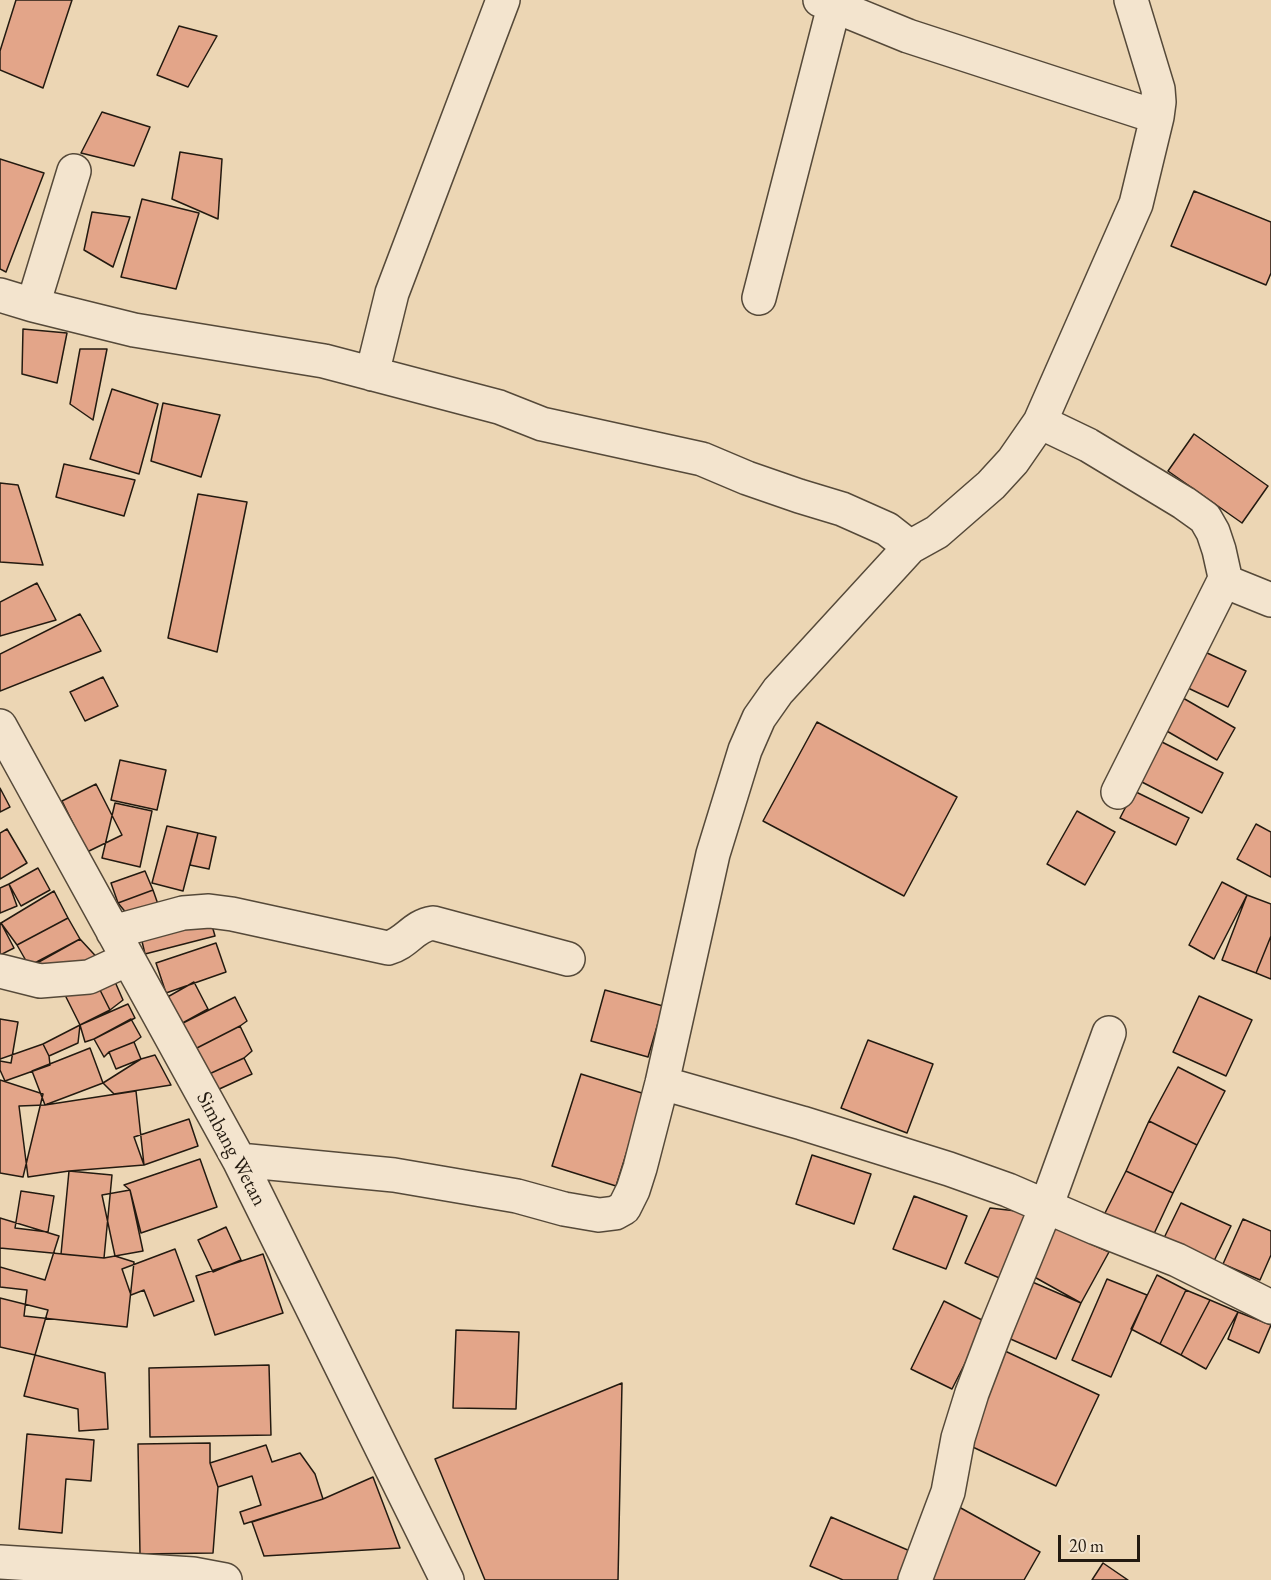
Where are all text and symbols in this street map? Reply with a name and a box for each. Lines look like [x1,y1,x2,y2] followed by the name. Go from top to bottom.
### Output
[190,1088,272,1210] street label: Simbang Wetan
[1061,1523,1144,1561] scale bar
[1069,1534,1104,1557] text: 20 m

